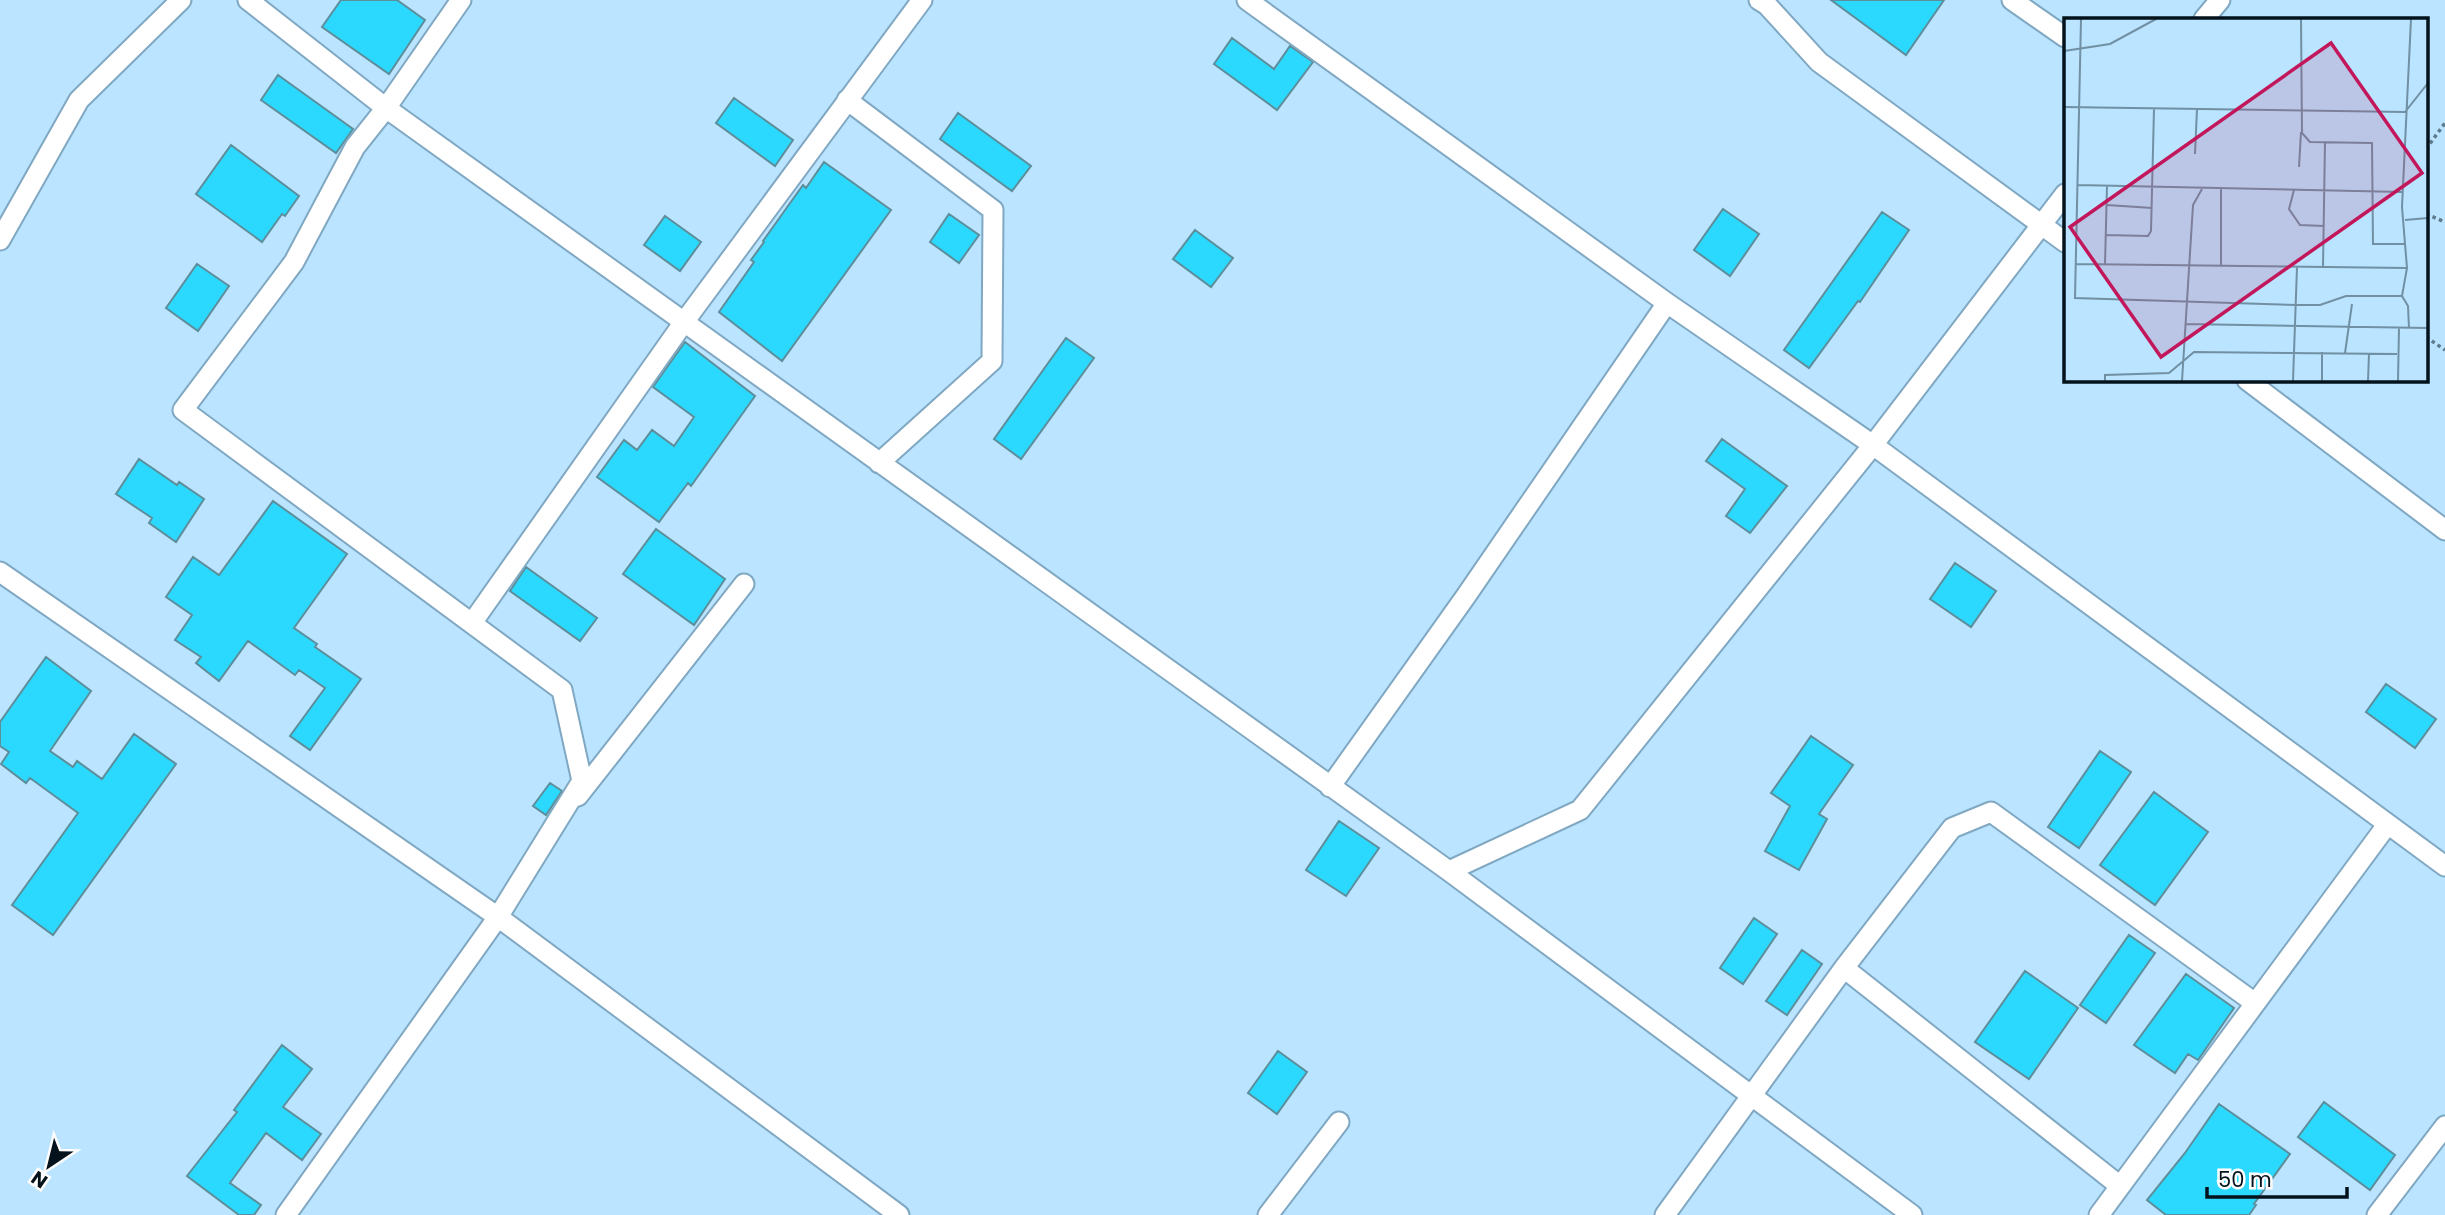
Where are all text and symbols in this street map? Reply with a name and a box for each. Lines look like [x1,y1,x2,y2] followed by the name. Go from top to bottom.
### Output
[2064,18,2428,382] inset map
[14,1131,84,1201] north arrow
[2207,1156,2347,1200] scale bar
[26,1164,53,1195] text: N
[2218,1165,2272,1194] text: 50 m

